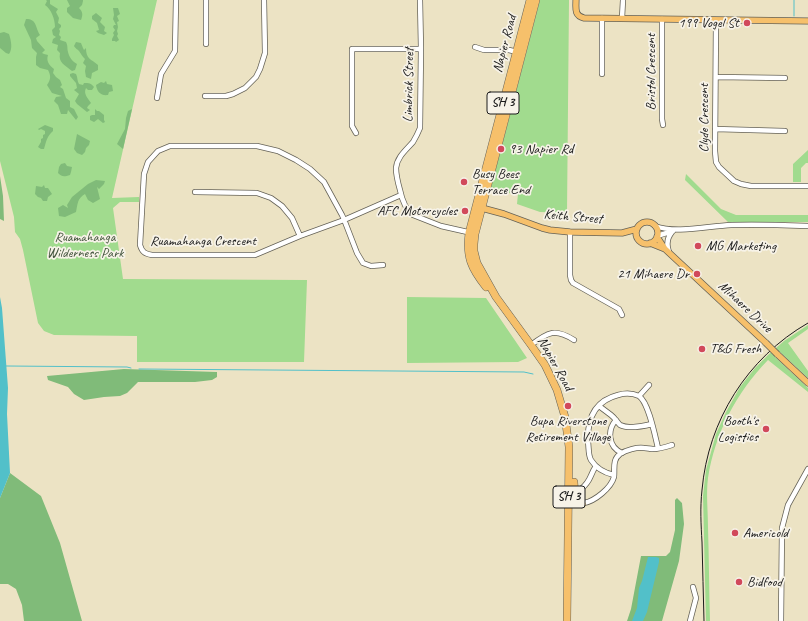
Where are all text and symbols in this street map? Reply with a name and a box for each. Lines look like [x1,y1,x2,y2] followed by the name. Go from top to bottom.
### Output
[489,13,521,75] street label: Napier Road
[678,15,739,31] place label: 199 Vogel St
[742,18,752,28] marker: 199 Vogel St
[643,34,659,110] street label: Bristol Crescent
[400,48,418,122] street label: Limbrick Street
[696,84,712,152] street label: Clyde Crescent
[487,92,519,114] road number: SH 3
[509,141,573,157] place label: 93 Napier Rd
[496,144,506,154] marker: 93 Napier Rd
[472,166,530,198] place label: Busy Bees Terrace End
[459,177,469,187] marker: Busy Bees Terrace End
[377,203,457,219] place label: AFC Motorcycles
[460,206,470,216] marker: AFC Motorcycles
[543,206,603,228] street label: Keith Street
[47,229,123,262] park label: Ruamahanga Wilderness Park
[150,233,256,249] street label: Ruamahanga Crescent
[706,238,776,254] place label: MG Marketing
[693,241,703,251] marker: MG Marketing
[617,266,689,282] place label: 21 Mihaere Dr
[692,269,702,279] marker: 21 Mihaere Dr
[715,278,775,336] street label: Mihaere Drive
[533,334,577,394] street label: Napier Road
[710,341,761,357] place label: T&G Fresh
[697,344,707,354] marker: T&G Fresh
[563,401,573,411] marker: Bupa Riverstone Retirement Village
[526,413,610,446] place label: Bupa Riverstone Retirement Village
[718,413,758,446] place label: Booth's Logistics
[761,424,771,434] marker: Booth's Logistics
[553,486,585,508] road number: SH 3
[743,525,788,541] place label: Americold
[730,528,740,538] marker: Americold
[747,574,782,590] place label: Bidfood
[734,577,744,587] marker: Bidfood

